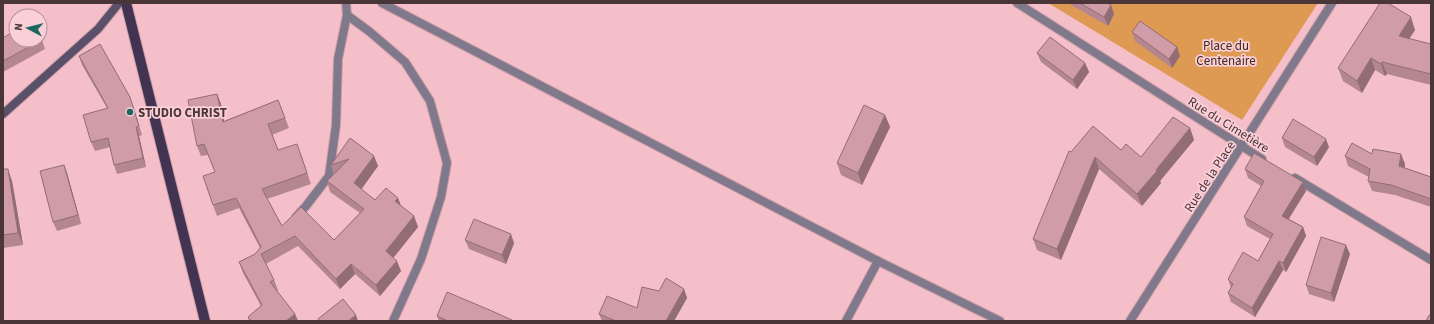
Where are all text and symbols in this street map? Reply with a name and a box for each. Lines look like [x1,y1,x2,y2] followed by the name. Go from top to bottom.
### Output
[8,8,48,48] north arrow
[11,22,26,31] text: N
[1196,37,1256,70] park label: Place du Centenaire
[1184,93,1273,157] street label: Rue du Cimetière
[138,104,227,122] place label: STUDIO CHRIST
[125,107,135,117] marker: STUDIO CHRIST
[1180,137,1240,216] street label: Rue de la Place

